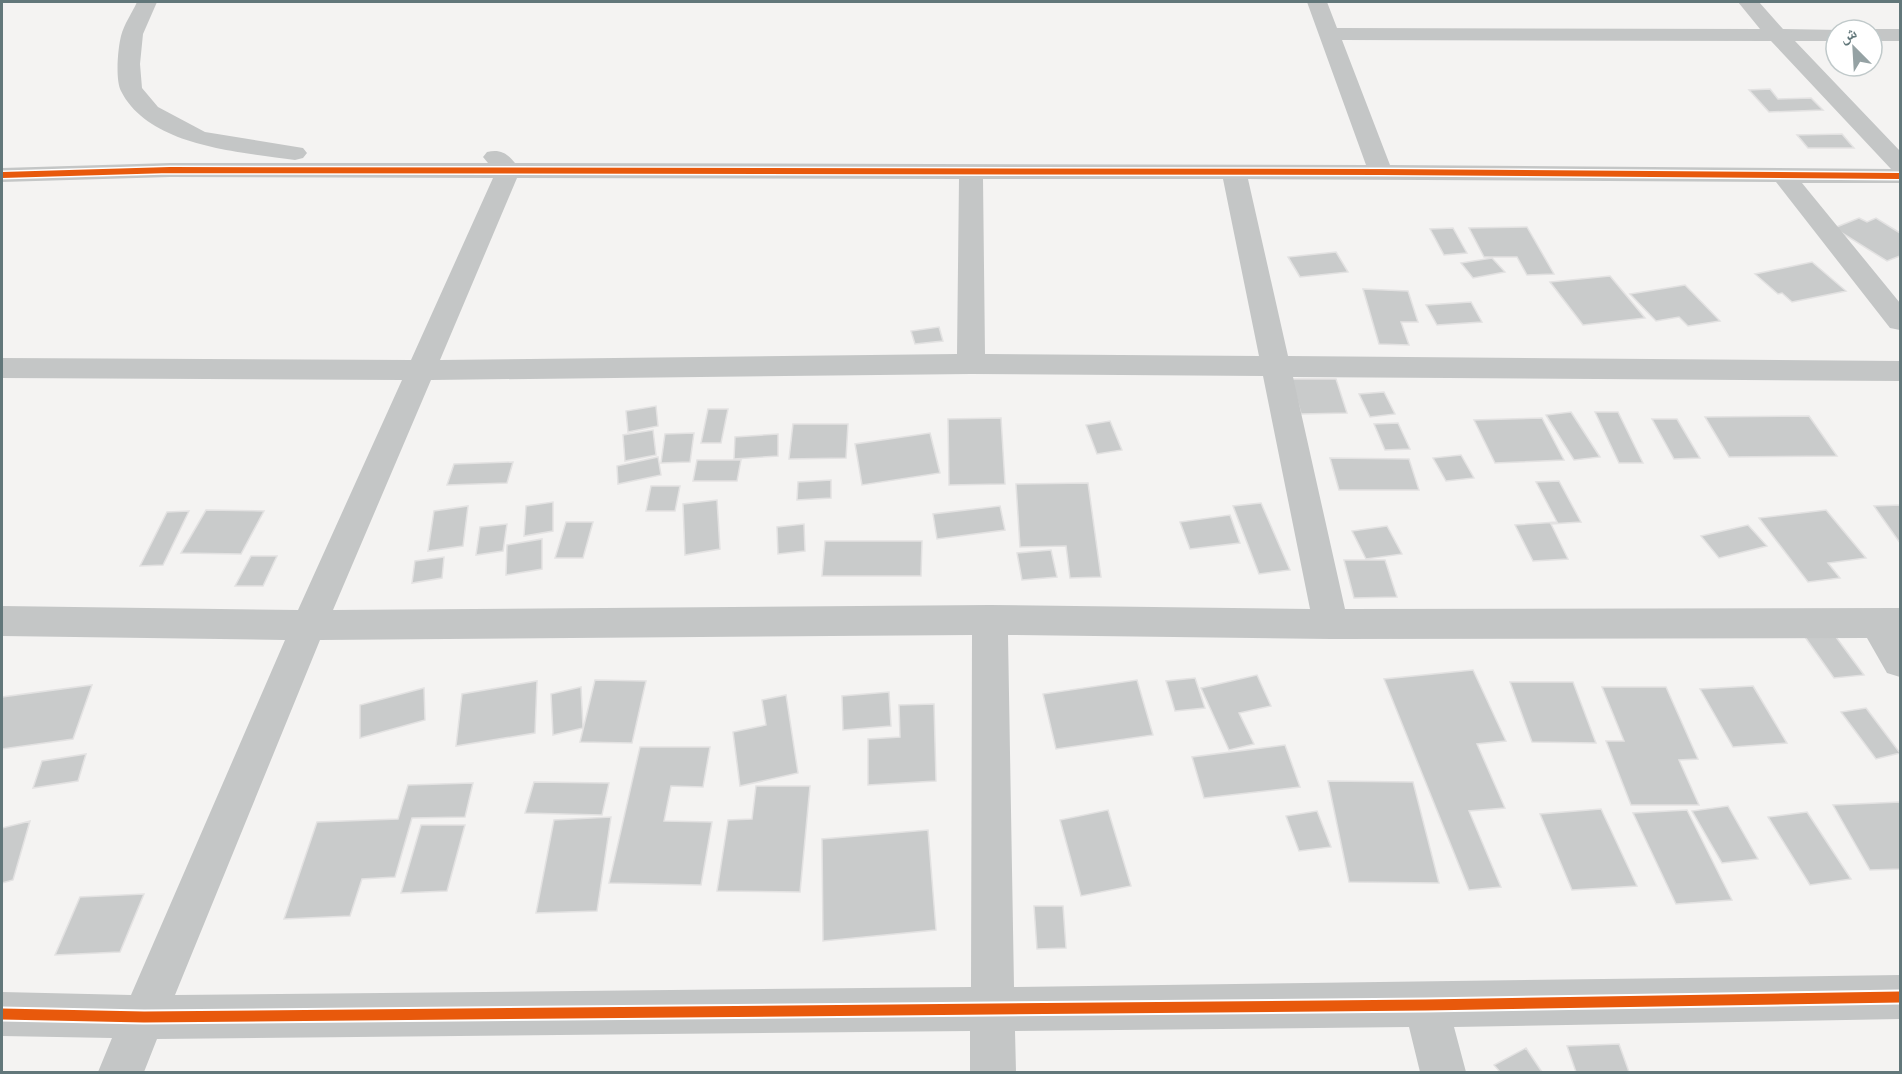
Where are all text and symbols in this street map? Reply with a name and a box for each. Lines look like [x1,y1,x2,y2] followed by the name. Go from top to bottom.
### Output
[1824,18,1884,78] north arrow
[1836,23,1860,48] text: ش

